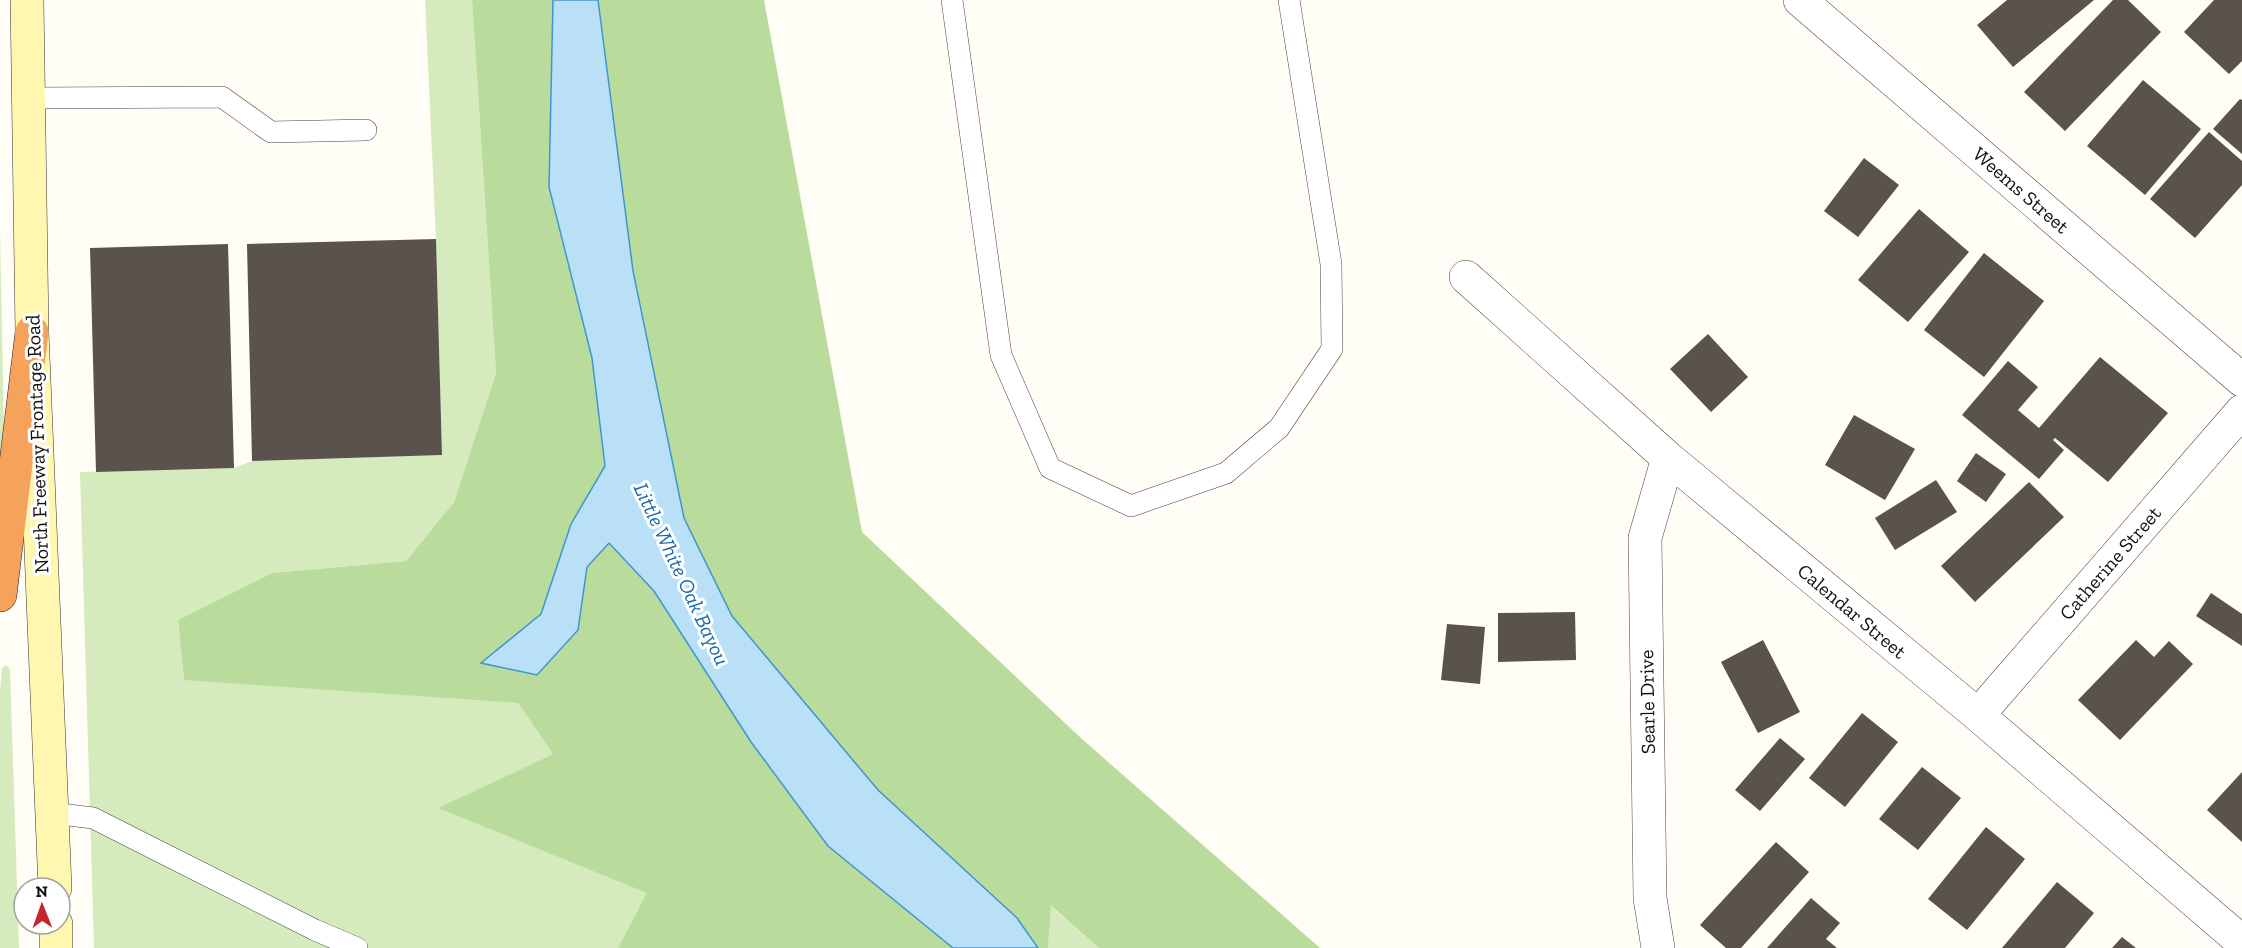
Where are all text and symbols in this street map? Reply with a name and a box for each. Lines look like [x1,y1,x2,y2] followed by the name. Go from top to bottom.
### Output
[1968,142,2075,239] street label: Weems Street
[20,314,54,574] street label: North Freeway Frontage Road
[629,479,735,669] water label: Little White Oak Bayou
[2054,501,2166,625] street label: Catherine Street
[1793,559,1912,664] street label: Calendar Street
[1634,650,1660,754] street label: Searle Drive
[12,876,72,936] north arrow
[35,882,48,901] text: N

